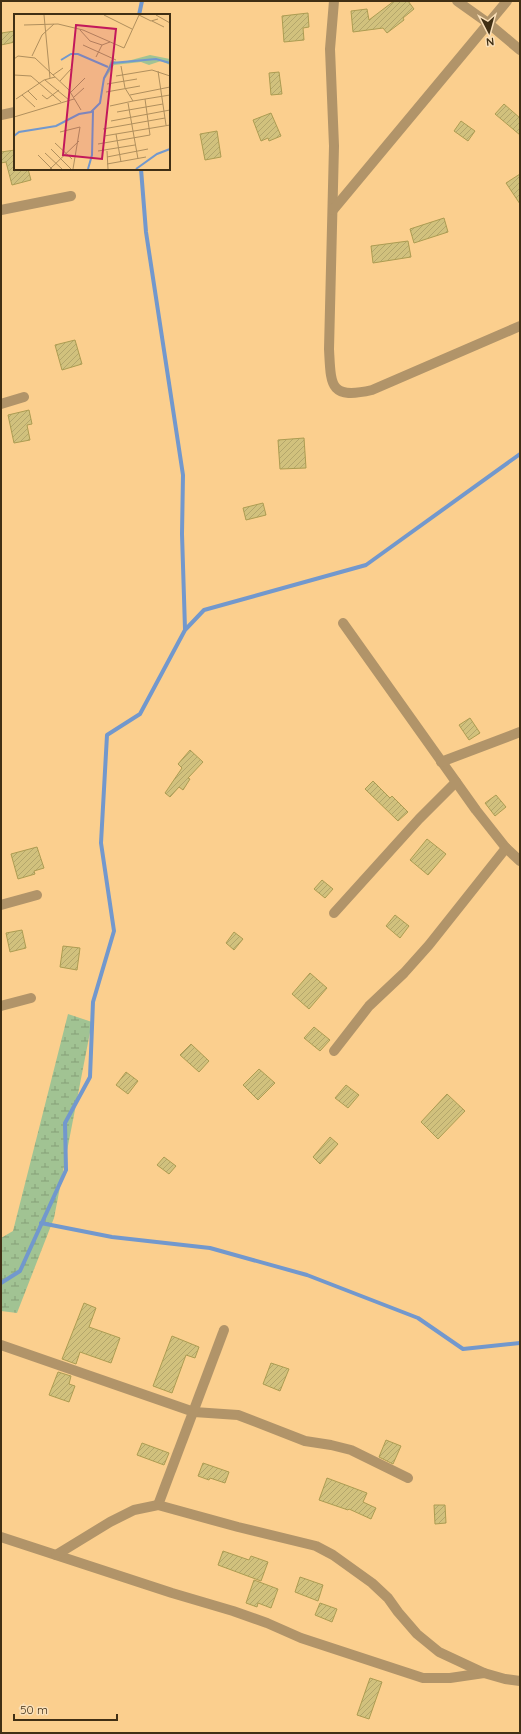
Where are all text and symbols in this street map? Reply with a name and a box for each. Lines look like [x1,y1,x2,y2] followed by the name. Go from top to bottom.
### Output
[469,12,509,52] north arrow
[14,14,170,170] inset map
[485,35,495,49] text: N
[14,1696,117,1722] scale bar
[20,1702,48,1717] text: 50 m

